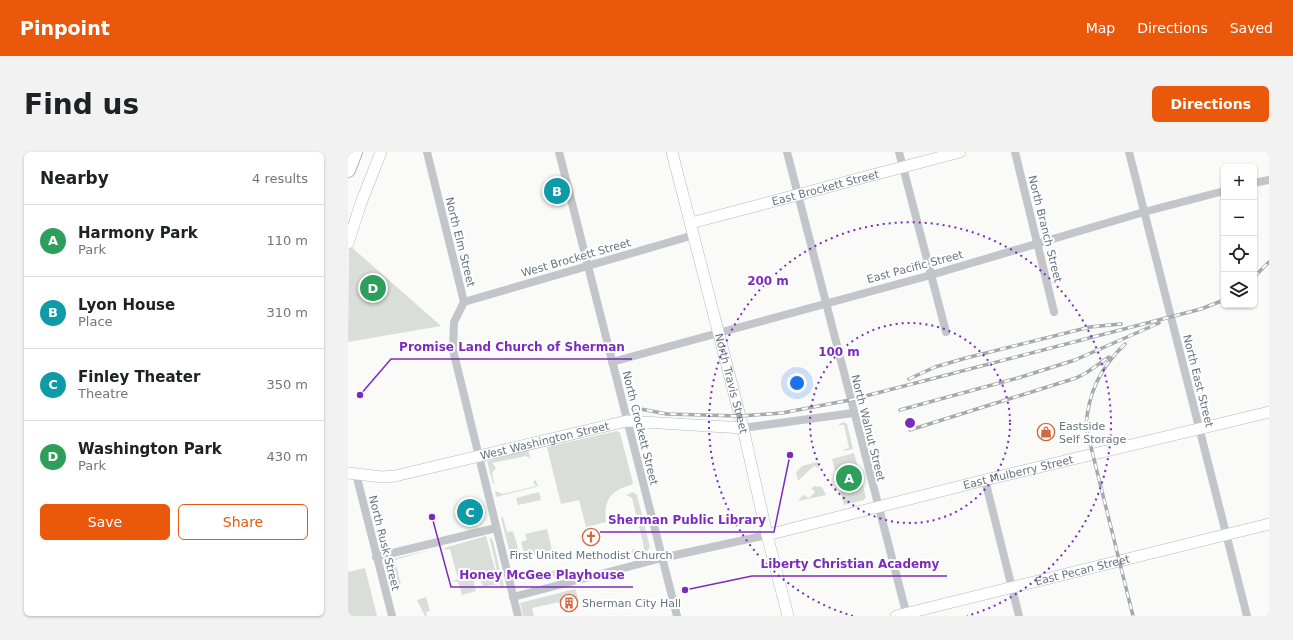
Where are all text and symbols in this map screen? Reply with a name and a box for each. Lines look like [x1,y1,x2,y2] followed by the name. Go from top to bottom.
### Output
[20,17,110,39] text: Pinpoint
[1086,20,1115,36] text: Map
[1137,20,1208,36] text: Directions
[1230,20,1273,36] text: Saved
[1152,86,1269,122] button: Directions
[24,88,139,121] text: Find us
[1221,164,1257,308] map controls
[1221,164,1257,200] button: +
[770,167,881,208] street label: East Brockett Street
[40,168,109,188] text: Nearby
[252,171,308,186] text: 4 results
[1025,174,1065,285] street label: North Branch Street
[544,176,570,206] pin: B
[443,196,478,289] street label: North Elm Street
[1221,200,1257,236] button: −
[78,224,198,242] text: Harmony Park
[48,233,58,248] text: A
[266,233,308,248] text: 110 m
[520,236,633,280] street label: West Brockett Street
[1221,236,1257,272] button: locate
[78,242,106,257] text: Park
[865,248,965,286] street label: East Pacific Street
[1221,272,1257,308] button: layers
[360,273,386,303] pin: D
[747,274,789,288] text: 200 m
[78,296,175,314] text: Lyon House
[48,305,58,320] text: B
[266,305,308,320] text: 310 m
[78,314,113,329] text: Place
[712,332,751,435] street label: North Travis Street
[1180,333,1216,429] street label: North East Street
[391,335,632,359] callout: Promise Land Church of Sherman
[399,340,625,354] text: Promise Land Church of Sherman
[818,345,860,359] text: 100 m
[78,368,200,386] text: Finley Theater
[620,370,661,487] street label: North Crockett Street
[787,373,807,393] your location
[848,373,888,483] street label: North Walnut Street
[48,377,58,392] text: C
[266,377,308,392] text: 350 m
[78,386,128,401] text: Theatre
[903,416,917,430] centre of rings
[479,419,611,462] street label: West Washington Street
[1059,420,1126,446] place label: Eastside Self Storage
[1036,422,1056,442] shop icon: Eastside Self Storage
[78,440,222,458] text: Washington Park
[48,449,58,464] text: D
[266,449,308,464] text: 430 m
[962,452,1075,492] street label: East Mulberry Street
[78,458,106,473] text: Park
[836,463,862,493] pin: A
[366,494,402,592] street label: North Rusk Street
[457,497,483,527] pin: C
[40,504,170,540] button: Save
[178,504,308,540] button: Share
[600,508,774,532] callout: Sherman Public Library
[608,513,766,527] text: Sherman Public Library
[581,527,601,547] church icon: First United Methodist Church
[509,549,673,562] place label: First United Methodist Church
[752,552,947,576] callout: Liberty Christian Academy
[1034,552,1132,588] street label: East Pecan Street
[761,557,940,571] text: Liberty Christian Academy
[451,563,633,587] callout: Honey McGee Playhouse
[459,568,625,582] text: Honey McGee Playhouse
[559,593,579,613] building icon: Sherman City Hall
[582,597,681,610] place label: Sherman City Hall

